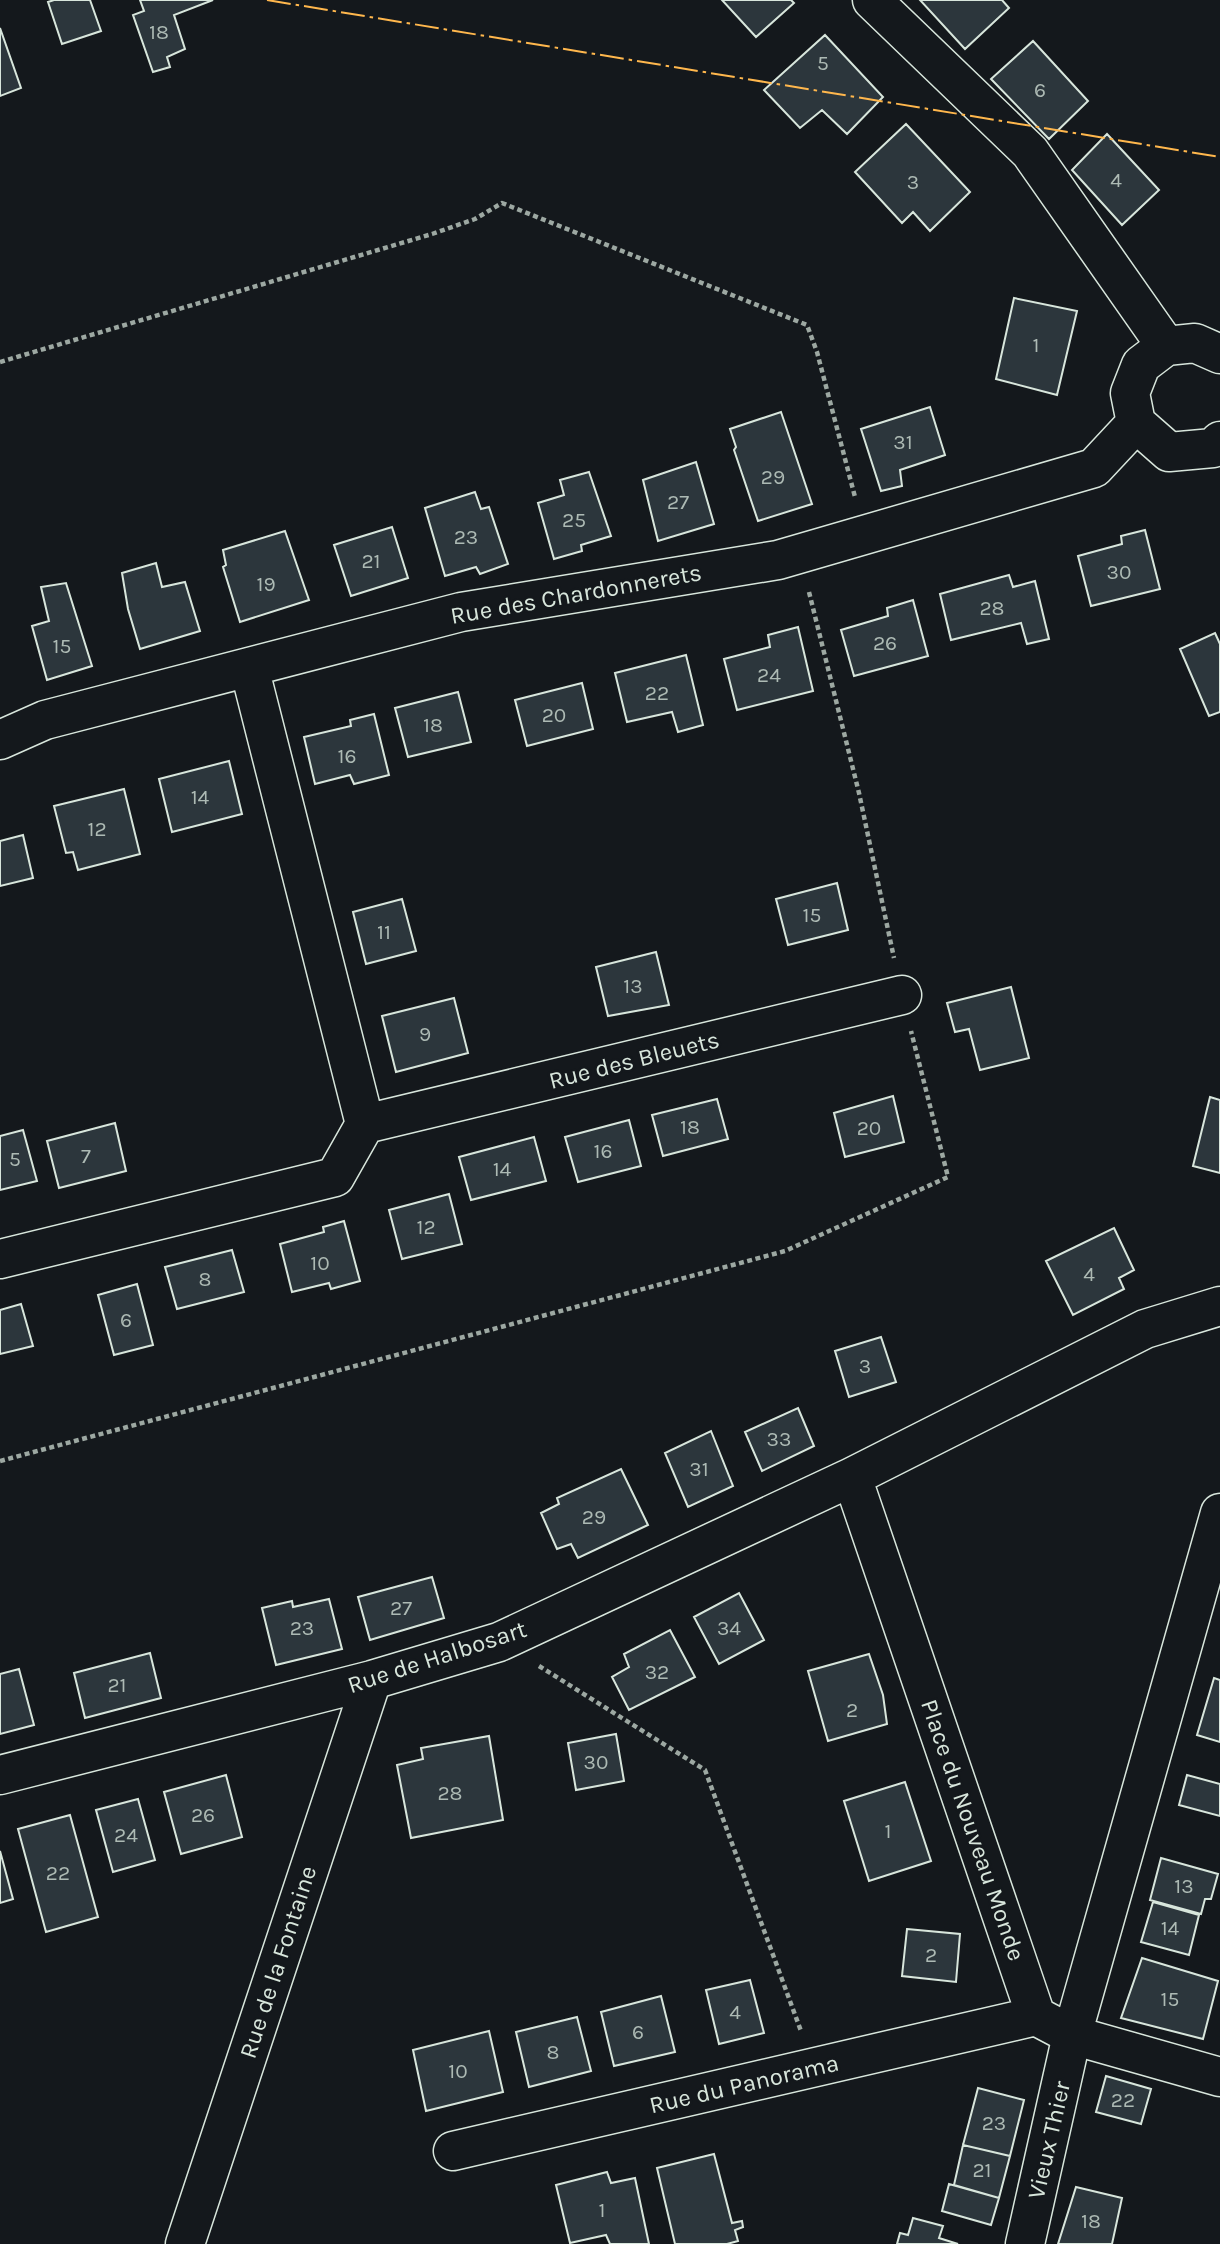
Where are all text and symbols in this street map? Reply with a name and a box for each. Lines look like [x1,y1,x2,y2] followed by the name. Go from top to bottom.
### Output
[149,20,169,44] house number: 18
[817,51,829,75] house number: 5
[1034,78,1046,102] house number: 6
[1110,168,1122,192] house number: 4
[907,170,919,194] house number: 3
[1033,333,1039,357] house number: 1
[893,430,913,454] house number: 31
[761,465,785,489] house number: 29
[667,490,689,514] house number: 27
[562,508,586,532] house number: 25
[454,525,478,549] house number: 23
[361,549,381,573] house number: 21
[448,558,704,630] street label: Rue des Chardonnerets
[1107,560,1131,584] house number: 30
[256,572,276,596] house number: 19
[979,596,1005,620] house number: 28
[873,631,897,655] house number: 26
[53,634,71,658] house number: 15
[757,663,781,687] house number: 24
[645,681,669,705] house number: 22
[542,703,566,727] house number: 20
[423,713,443,737] house number: 18
[338,744,356,768] house number: 16
[191,785,210,809] house number: 14
[87,817,107,841] house number: 12
[803,903,821,927] house number: 15
[377,920,391,944] house number: 11
[623,974,643,998] house number: 13
[419,1022,431,1046] house number: 9
[546,1025,722,1095] street label: Rue des Bleuets
[680,1115,700,1139] house number: 18
[857,1116,881,1140] house number: 20
[594,1139,612,1163] house number: 16
[81,1144,91,1168] house number: 7
[9,1147,21,1171] house number: 5
[493,1157,512,1181] house number: 14
[416,1215,436,1239] house number: 12
[310,1251,330,1275] house number: 10
[1083,1262,1095,1286] house number: 4
[199,1267,211,1291] house number: 8
[120,1308,132,1332] house number: 6
[859,1354,871,1378] house number: 3
[767,1427,791,1451] house number: 33
[689,1457,709,1481] house number: 31
[582,1505,606,1529] house number: 29
[390,1596,412,1620] house number: 27
[344,1615,530,1699] street label: Rue de Halbosart
[290,1616,314,1640] house number: 23
[717,1616,741,1640] house number: 34
[645,1660,669,1684] house number: 32
[107,1673,127,1697] house number: 21
[915,1696,1031,1964] street label: Place du Nouveau Monde
[846,1698,858,1722] house number: 2
[584,1750,608,1774] house number: 30
[437,1781,463,1805] house number: 28
[191,1803,215,1827] house number: 26
[885,1819,891,1843] house number: 1
[114,1823,138,1847] house number: 24
[46,1861,70,1885] house number: 22
[234,1862,322,2062] street label: Rue de la Fontaine
[1174,1874,1194,1898] house number: 13
[1161,1916,1180,1940] house number: 14
[925,1943,937,1967] house number: 2
[1161,1987,1179,2011] house number: 15
[729,2000,741,2024] house number: 4
[632,2020,644,2044] house number: 6
[547,2040,559,2064] house number: 8
[647,2049,841,2119] street label: Rue du Panorama
[448,2059,468,2083] house number: 10
[1022,2078,1076,2202] street label: Vieux Thier
[1111,2088,1135,2112] house number: 22
[982,2111,1006,2135] house number: 23
[972,2158,992,2182] house number: 21
[599,2198,605,2222] house number: 1
[1081,2209,1101,2233] house number: 18

